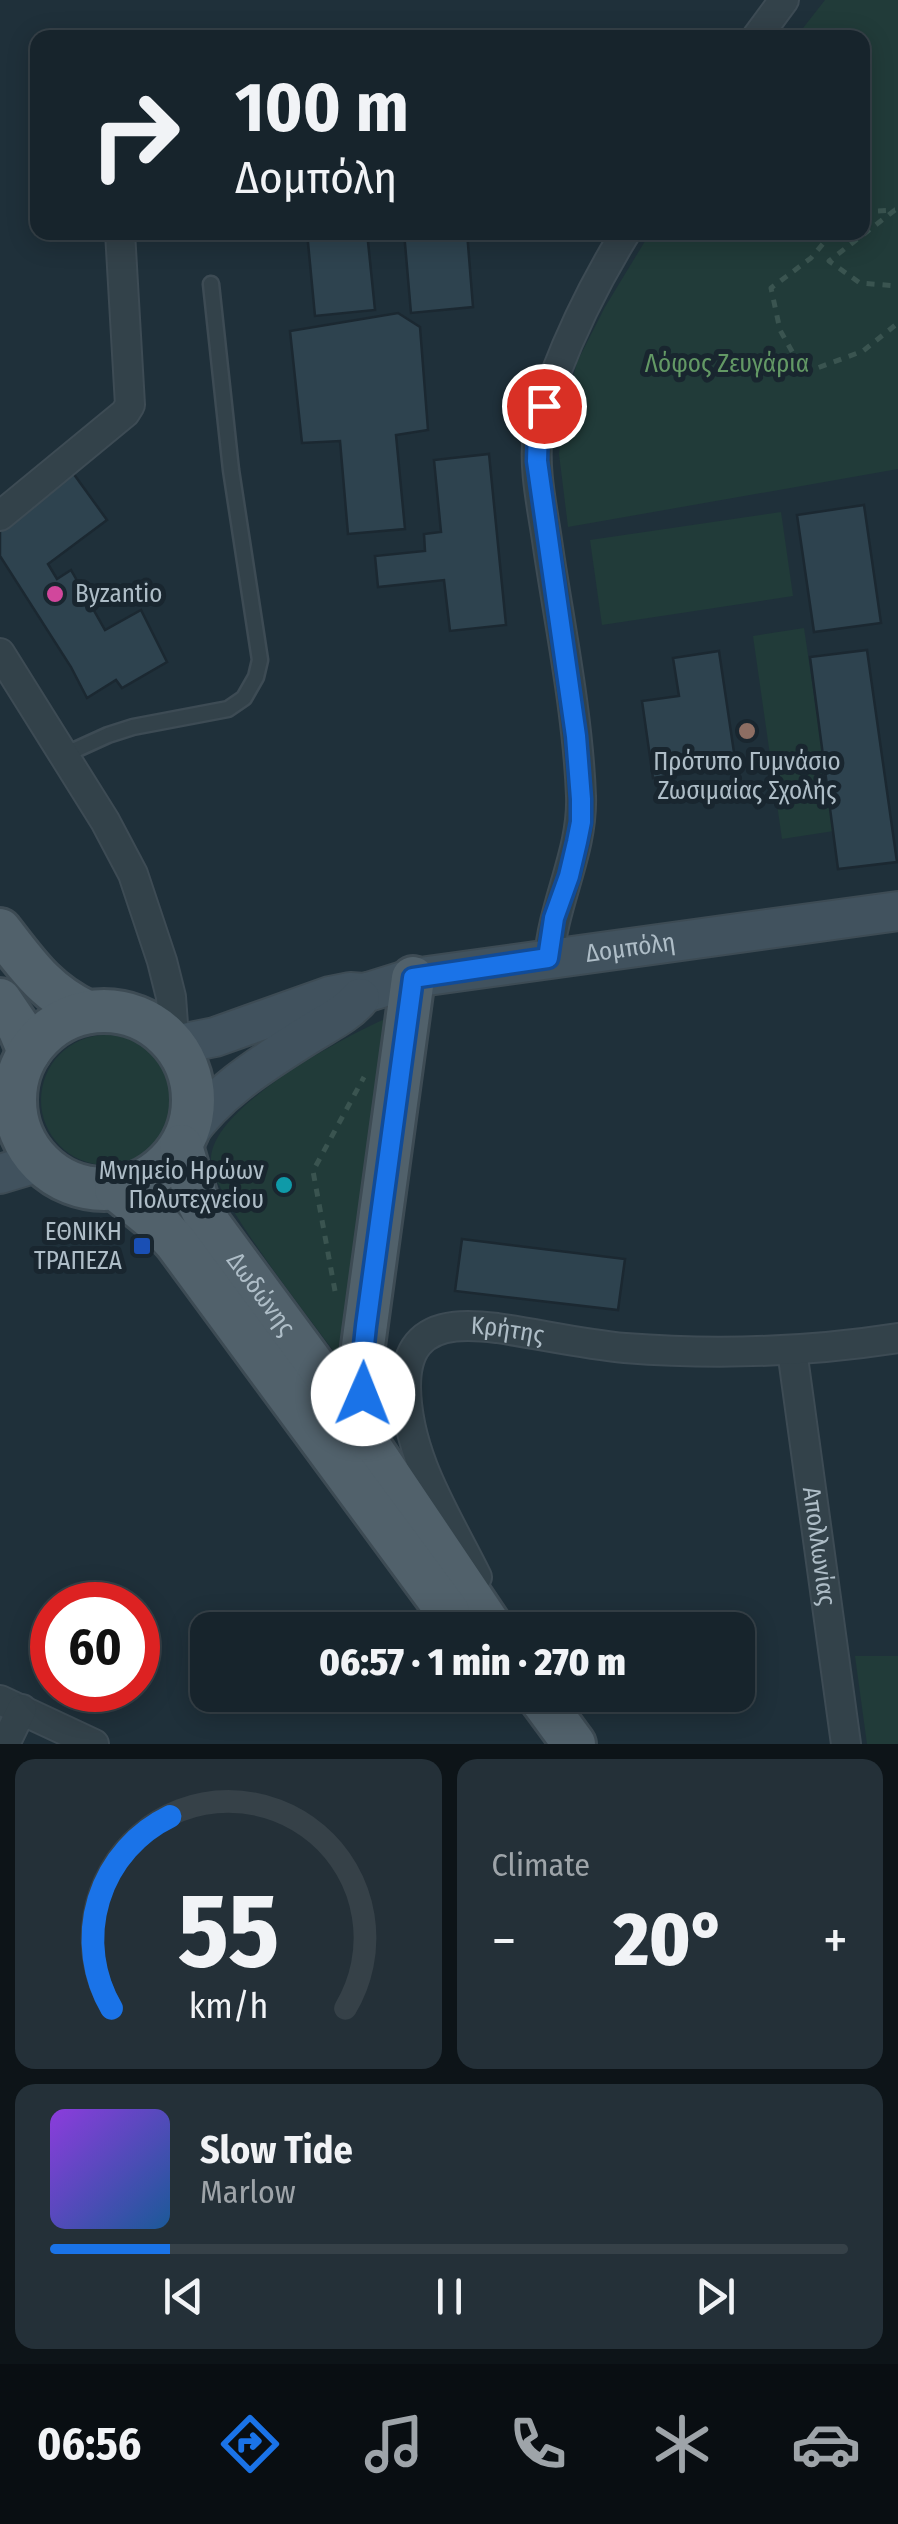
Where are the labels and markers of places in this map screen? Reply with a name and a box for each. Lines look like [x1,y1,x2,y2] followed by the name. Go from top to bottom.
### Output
[502,364,587,449] pin
[75,579,162,609] place label: Byzantio
[44,583,66,605] marker: Byzantio
[736,720,758,742] marker: Πρότυπο Γυμνάσιο Ζωσιμαίας Σχολής
[653,747,841,806] place label: Πρότυπο Γυμνάσιο Ζωσιμαίας Σχολής
[99,1156,264,1215] place label: Μνημείο Ηρώων Πολυτεχνείου
[273,1174,295,1196] marker: Μνημείο Ηρώων Πολυτεχνείου
[34,1217,122,1276] place label: ΕΘΝΙΚΗ ΤΡΑΠΕΖΑ
[131,1235,153,1257] marker: ΕΘΝΙΚΗ ΤΡΑΠΕΖΑ

